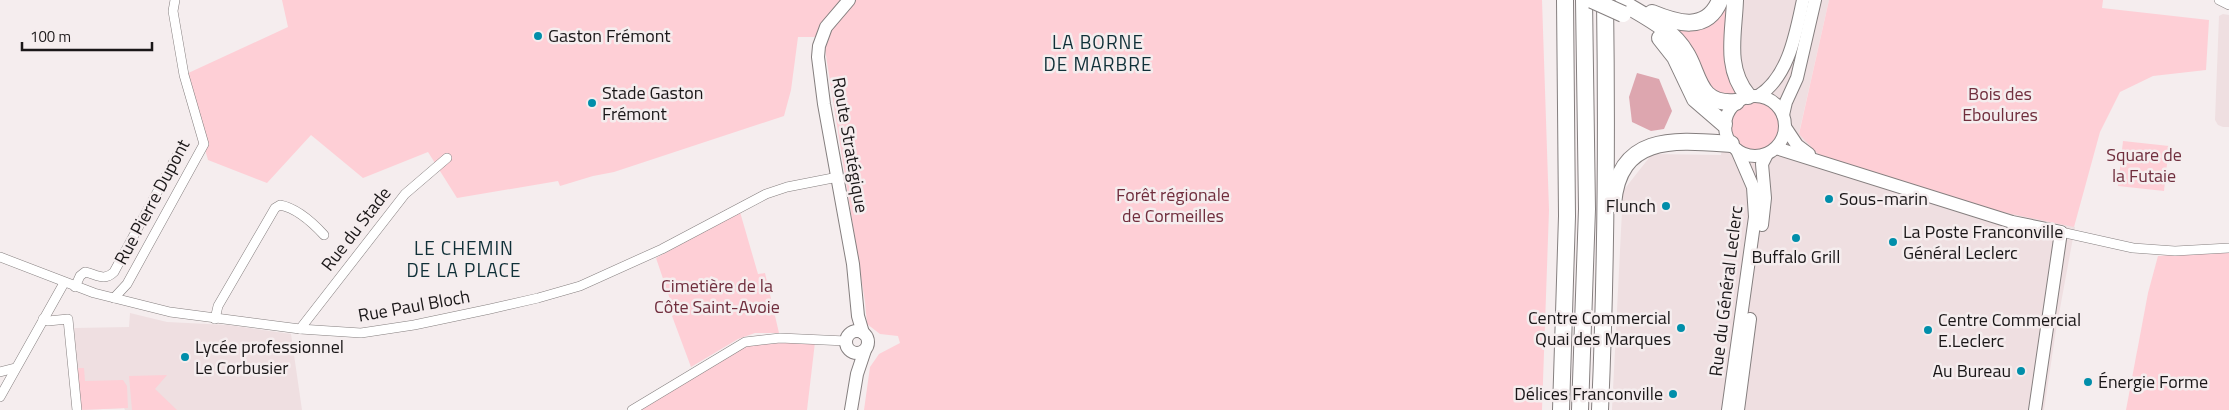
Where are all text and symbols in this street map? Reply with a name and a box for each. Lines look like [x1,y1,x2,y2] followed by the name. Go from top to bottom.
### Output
[22,20,152,52] scale bar
[548,22,671,49] place label: Gaston Frémont
[30,25,71,48] text: 100 m
[1044,27,1152,78] district label: LA BORNE DE MARBRE
[532,30,544,42] marker: Gaston Frémont
[825,75,876,215] street label: Route Stratégique
[602,79,703,127] place label: Stade Gaston Frémont
[1962,80,2038,128] park label: Bois des Eboulures
[586,97,598,109] marker: Stade Gaston Frémont
[107,134,196,269] street label: Rue Pierre Dupont
[2106,141,2182,189] park label: Square de la Futaie
[314,181,397,276] street label: Rue du Stade
[1116,181,1230,229] park label: Forêt régionale de Cormeilles
[1839,185,1928,212] place label: Sous-marin
[1606,192,1656,219] place label: Flunch
[1823,193,1835,205] marker: Sous-marin
[1660,200,1672,212] marker: Flunch
[1702,204,1749,378] street label: Rue du Général Leclerc
[1903,218,2063,266] place label: La Poste Franconville Général Leclerc
[1790,232,1802,244] marker: Buffalo Grill
[407,233,521,284] district label: LE CHEMIN DE LA PLACE
[1887,236,1899,248] marker: La Poste Franconville Général Leclerc
[1752,243,1840,270] place label: Buffalo Grill
[654,272,780,320] park label: Cimetière de la Côte Saint-Avoie
[356,282,472,329] street label: Rue Paul Bloch
[1528,304,1671,352] place label: Centre Commercial Quai des Marques
[1938,306,2081,354] place label: Centre Commercial E.Leclerc
[1675,322,1687,334] marker: Centre Commercial Quai des Marques
[1922,324,1934,336] marker: Centre Commercial E.Leclerc
[195,333,344,381] place label: Lycée professionnel Le Corbusier
[179,351,191,363] marker: Lycée professionnel Le Corbusier
[1932,357,2011,384] place label: Au Bureau
[2015,365,2027,377] marker: Au Bureau
[2098,368,2208,395] place label: Énergie Forme
[2082,376,2094,388] marker: Énergie Forme
[1514,380,1663,407] place label: Délices Franconville
[1667,388,1679,400] marker: Délices Franconville

